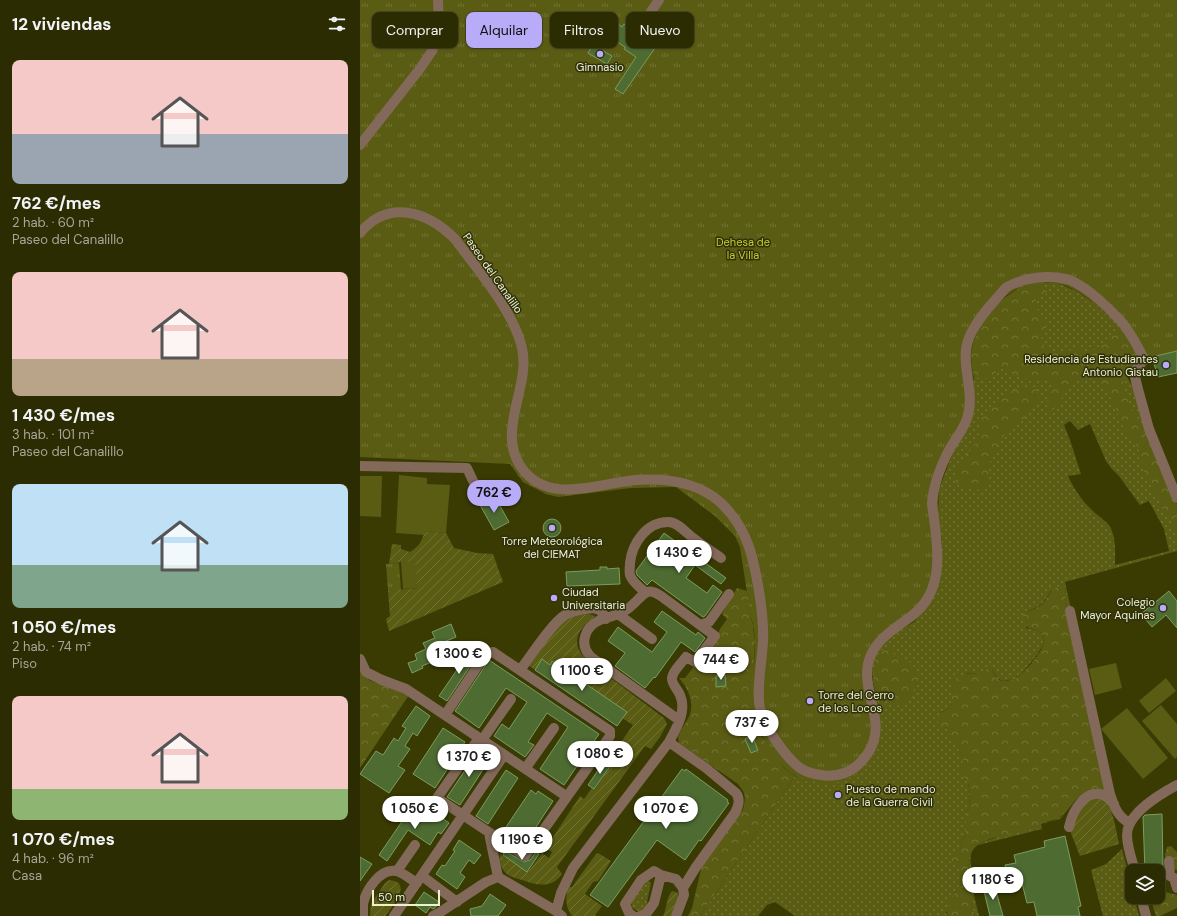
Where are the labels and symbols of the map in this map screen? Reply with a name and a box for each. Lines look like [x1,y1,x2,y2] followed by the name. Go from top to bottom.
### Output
[595,49,605,59] marker: Gimnasio
[576,60,624,74] place label: Gimnasio
[460,230,526,316] street label: Paseo del Canalillo
[716,235,770,262] park label: Dehesa de la Villa
[1024,352,1158,379] place label: Residencia de Estudiantes Antonio Gistau
[1161,360,1171,370] marker: Residencia de Estudiantes Antonio Gistau
[466,480,522,514] pin: 762 €
[547,523,557,533] marker: Torre Meteorológica del CIEMAT
[501,534,603,561] place label: Torre Meteorológica del CIEMAT
[642,540,716,574] pin: 1 430 €
[562,585,625,612] place label: Ciudad Universitaria
[549,593,559,603] marker: Ciudad Universitaria
[1080,595,1155,622] place label: Colegio Mayor Aquinas
[1158,603,1168,613] marker: Colegio Mayor Aquinas
[422,641,496,675] pin: 1 300 €
[693,647,749,681] pin: 744 €
[545,658,619,692] pin: 1 100 €
[818,688,894,715] place label: Torre del Cerro de los Locos
[805,696,815,706] marker: Torre del Cerro de los Locos
[724,710,780,744] pin: 737 €
[563,741,637,775] pin: 1 080 €
[432,744,506,778] pin: 1 370 €
[846,782,935,809] place label: Puesto de mando de la Guerra Civil
[833,790,843,800] marker: Puesto de mando de la Guerra Civil
[378,796,452,830] pin: 1 050 €
[629,796,703,830] pin: 1 070 €
[485,827,559,861] pin: 1 190 €
[956,867,1030,901] pin: 1 180 €
[372,888,440,907] scale bar

